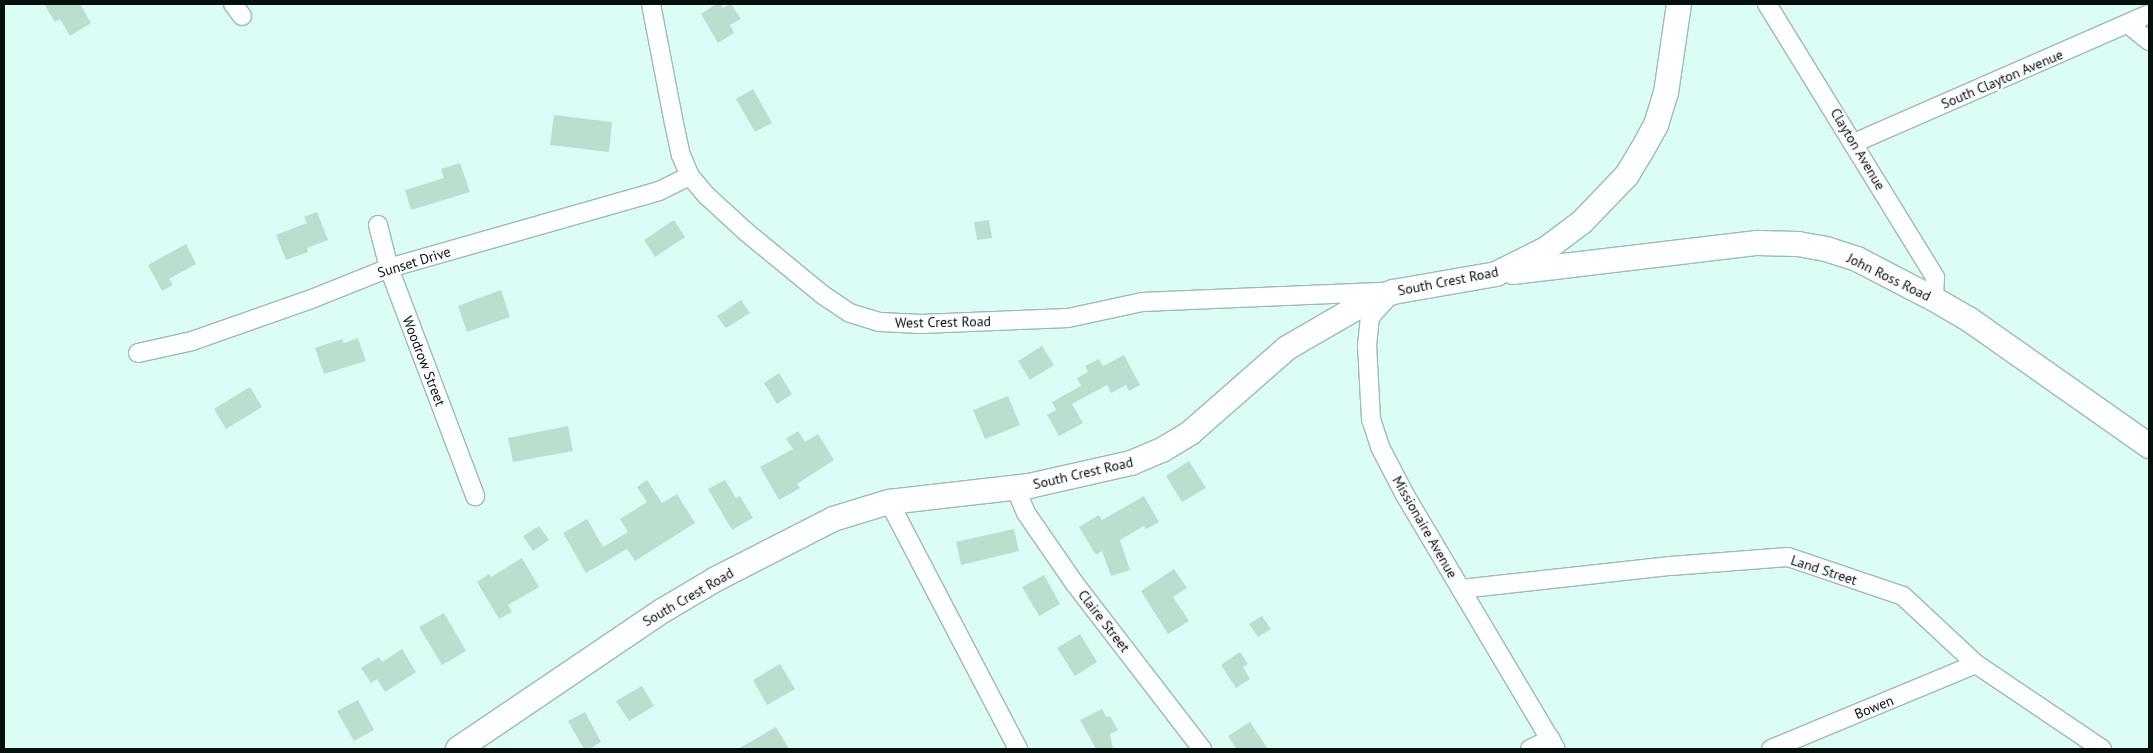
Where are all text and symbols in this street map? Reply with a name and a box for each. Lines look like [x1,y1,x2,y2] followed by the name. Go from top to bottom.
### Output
[1938,46,2066,112] street label: South Clayton Avenue
[1827,105,1889,193] street label: Clayton Avenue
[375,243,453,281] street label: Sunset Drive
[1844,250,1934,304] street label: John Ross Road
[1396,263,1500,299] street label: South Crest Road
[399,313,449,409] street label: Woodrow Street
[895,313,991,331] street label: West Crest Road
[1031,453,1135,493] street label: South Crest Road
[1389,473,1461,581] street label: Missionaire Avenue
[1789,551,1859,589] street label: Land Street
[640,564,736,630] street label: South Crest Road
[1075,587,1133,655] street label: Claire Street
[1852,692,1896,722] street label: Bowen

